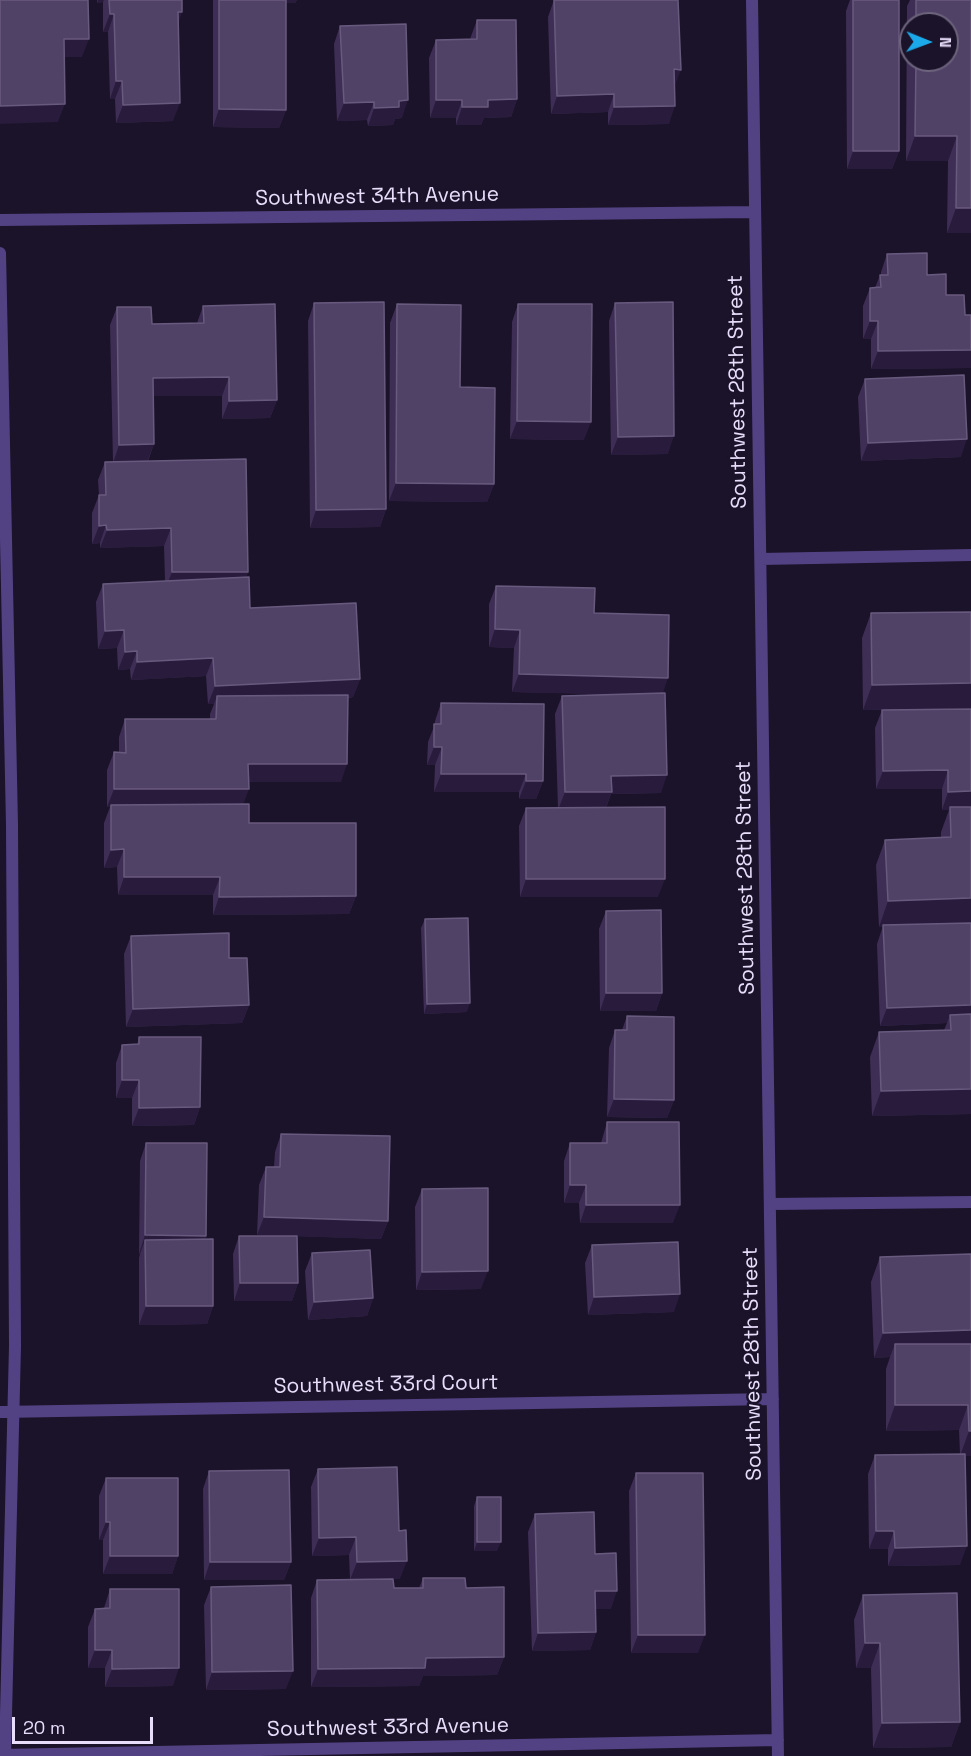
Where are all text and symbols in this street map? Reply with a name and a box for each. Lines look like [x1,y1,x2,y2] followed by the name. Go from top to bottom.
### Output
[899,12,959,72] north arrow
[935,37,956,48] text: N
[255,182,499,212] street label: Southwest 34th Avenue
[723,275,753,509] street label: Southwest 28th Street
[731,761,761,995] street label: Southwest 28th Street
[738,1247,768,1481] street label: Southwest 28th Street
[273,1370,499,1400] street label: Southwest 33rd Court
[15,1705,156,1743] scale bar
[267,1713,509,1743] street label: Southwest 33rd Avenue
[23,1716,66,1739] text: 20 m

